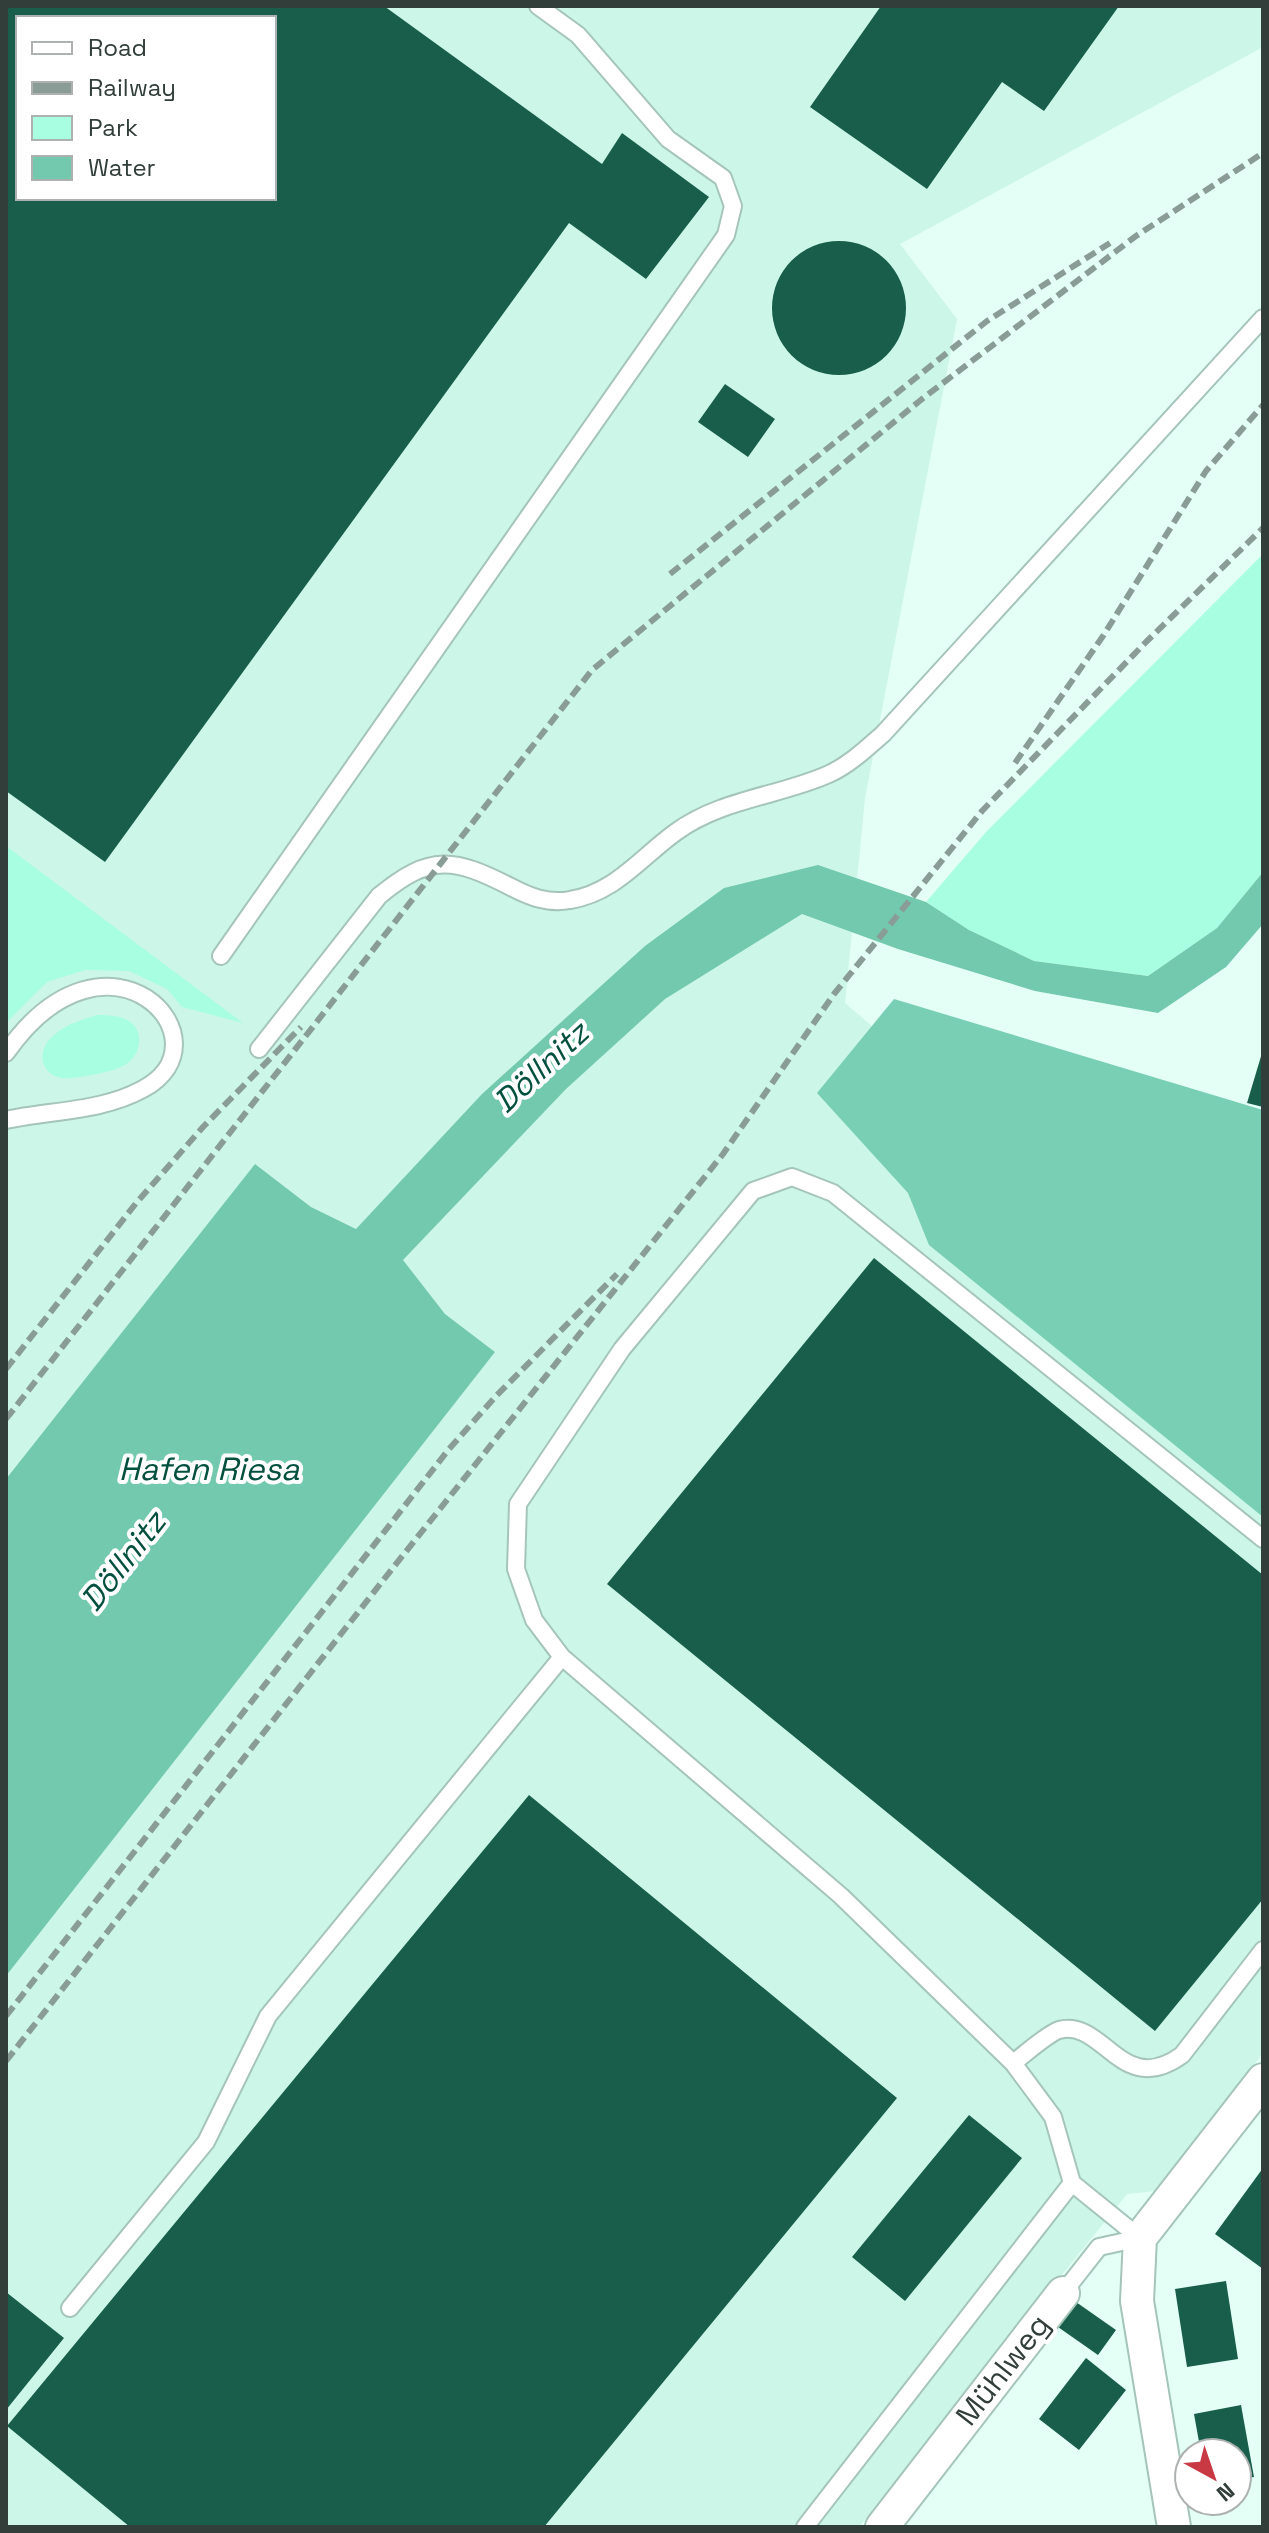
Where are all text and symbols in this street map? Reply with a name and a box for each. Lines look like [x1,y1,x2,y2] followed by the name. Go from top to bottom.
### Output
[16,16,276,200] legend
[88,32,147,63] text: Road
[88,72,176,103] text: Railway
[88,112,138,143] text: Park
[88,152,156,183] text: Water
[485,1011,599,1121] water label: Döllnitz
[119,1449,300,1489] water label: Hafen Riesa
[72,1501,176,1619] water label: Döllnitz
[947,2306,1058,2433] street label: Mühlweg
[1173,2437,1253,2517] north arrow
[1211,2477,1241,2508] text: N

